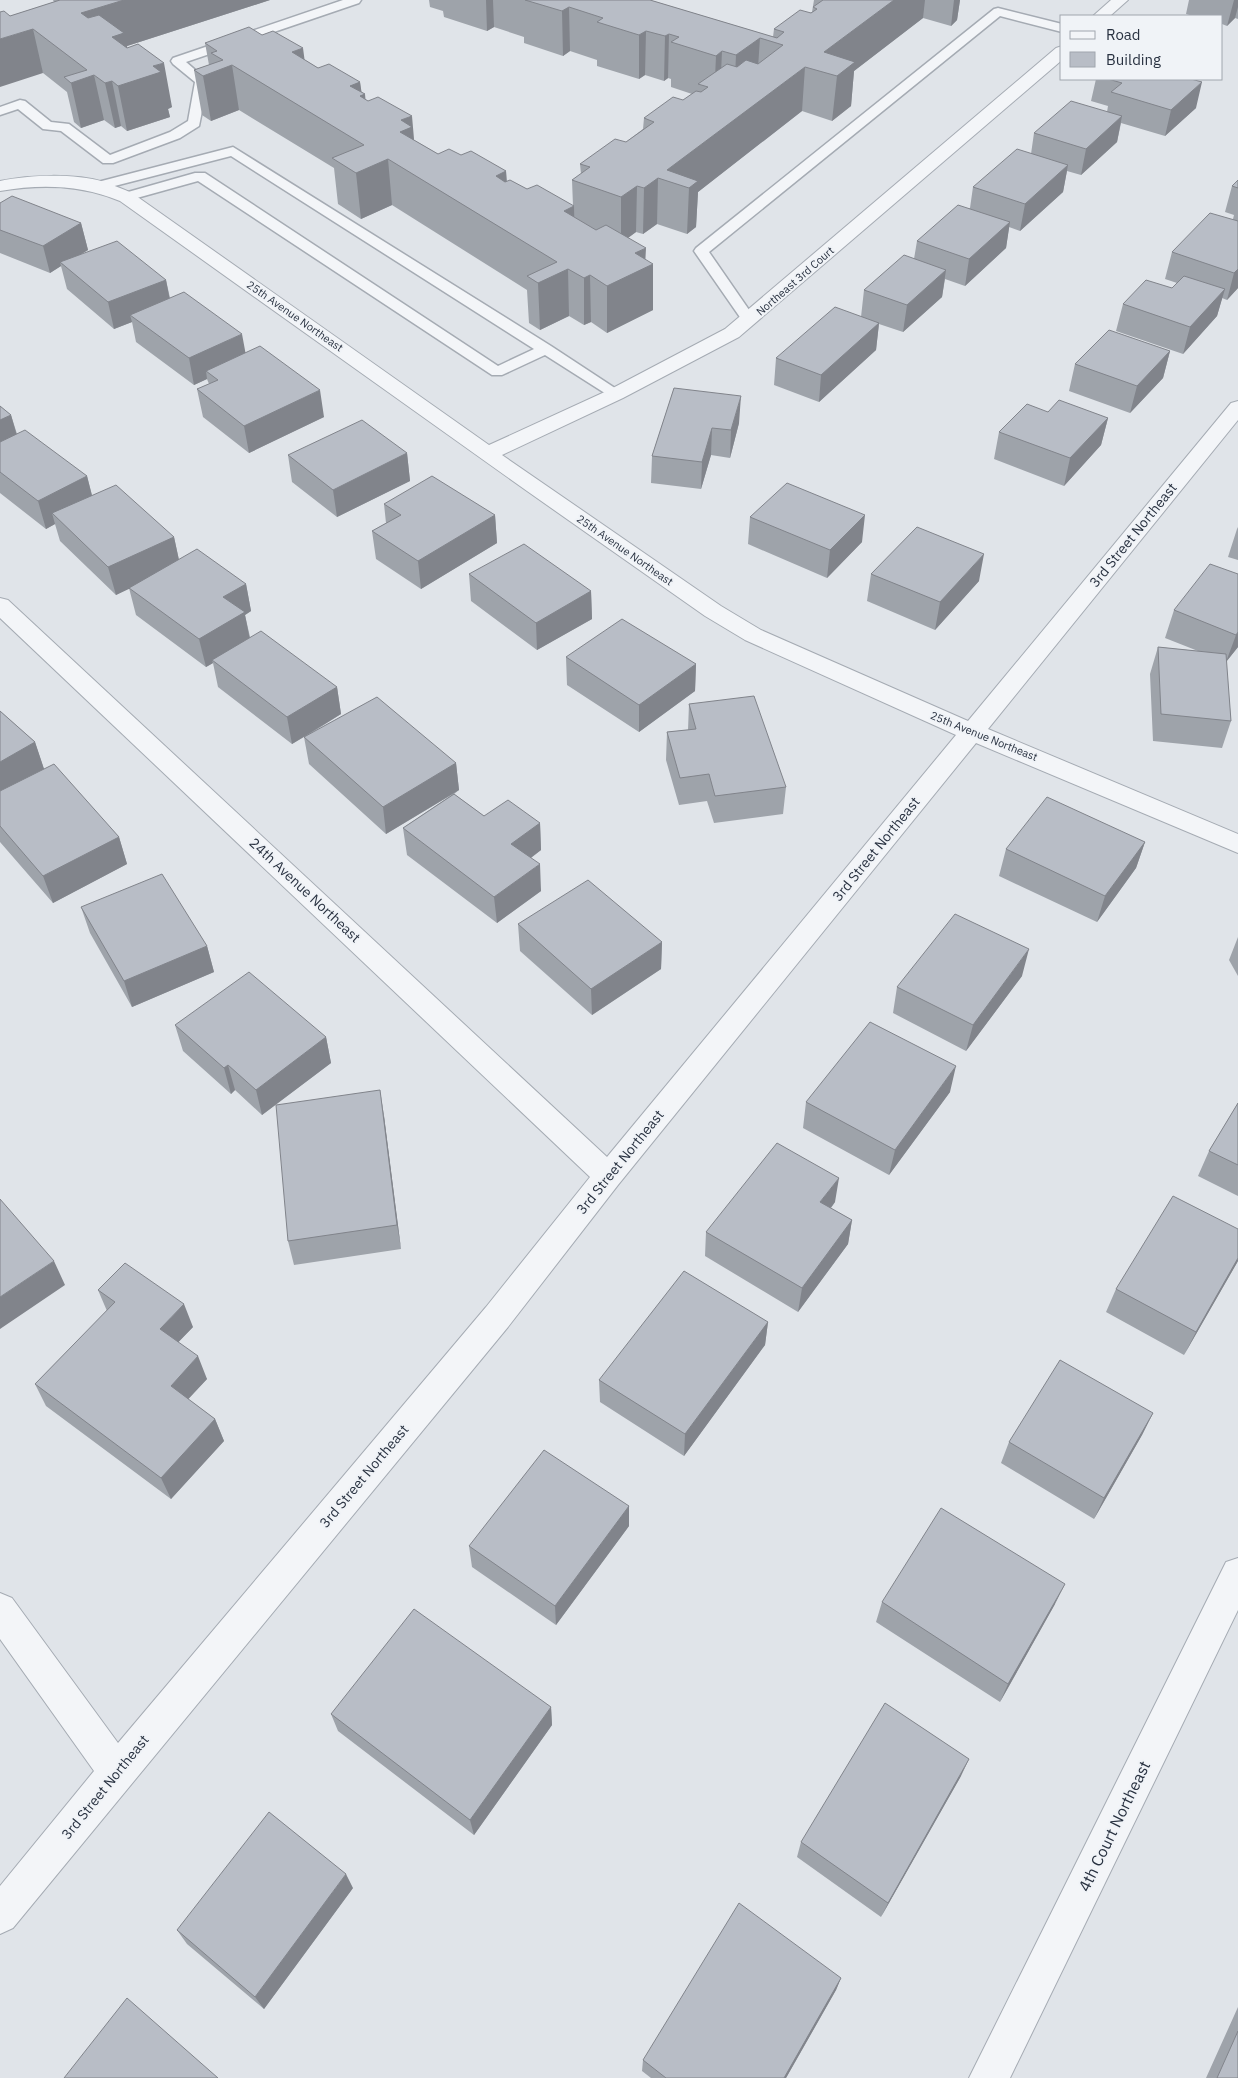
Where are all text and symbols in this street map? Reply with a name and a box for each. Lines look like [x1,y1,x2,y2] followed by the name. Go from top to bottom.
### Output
[1060,15,1223,80] legend
[1106,25,1141,44] text: Road
[1106,50,1161,69] text: Building
[753,243,837,319] street label: Northeast 3rd Court
[244,277,346,355] street label: 25th Avenue Northeast
[1085,479,1181,591] street label: 3rd Street Northeast
[574,511,676,589] street label: 25th Avenue Northeast
[928,708,1040,764] street label: 25th Avenue Northeast
[828,793,924,905] street label: 3rd Street Northeast
[246,834,364,946] street label: 24th Avenue Northeast
[572,1106,668,1218] street label: 3rd Street Northeast
[316,1421,412,1531] street label: 3rd Street Northeast
[57,1731,153,1843] street label: 3rd Street Northeast
[1074,1757,1154,1895] street label: 4th Court Northeast

